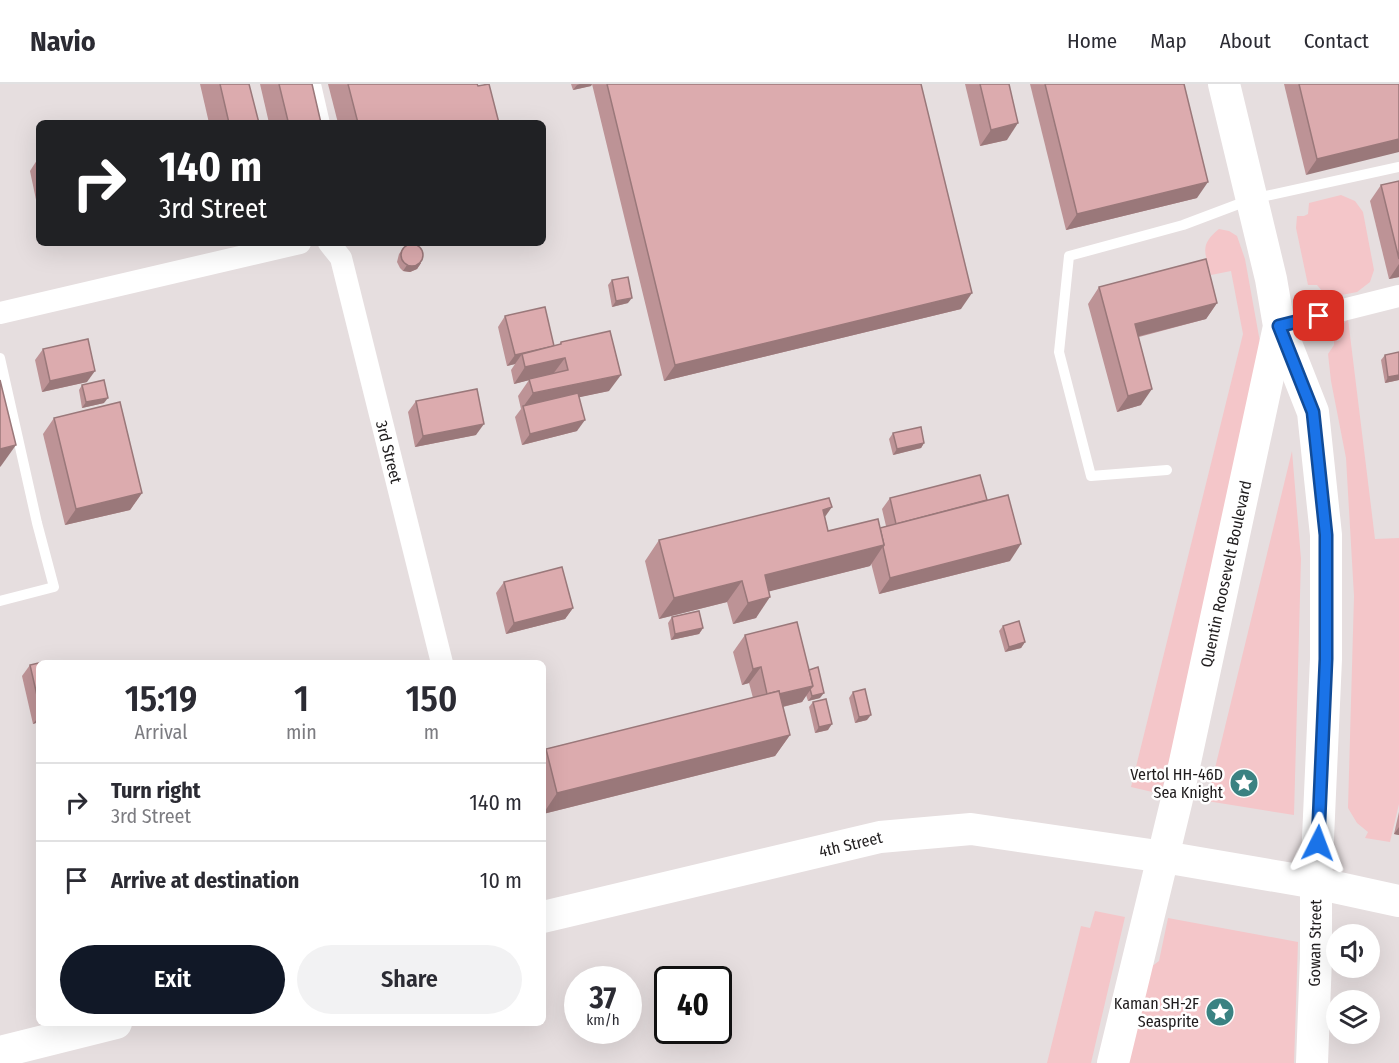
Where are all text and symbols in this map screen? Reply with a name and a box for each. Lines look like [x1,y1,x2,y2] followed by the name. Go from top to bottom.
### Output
[30,25,96,58] text: Navio
[1067,28,1117,54] text: Home
[1150,28,1187,54] text: Map
[1220,28,1271,54] text: About
[1304,28,1369,54] text: Contact
[159,142,262,192] text: 140 m
[60,144,138,222] icon: right
[159,193,267,225] text: 3rd Street
[1293,290,1344,341] pin
[1302,299,1335,332] icon: arrive
[372,418,406,486] street label: 3rd Street
[1196,479,1255,669] street label: Quentin Roosevelt Boulevard
[125,677,197,721] text: 15:19
[294,677,309,721] text: 1
[406,677,457,721] text: 150
[134,720,187,744] text: Arrival
[286,720,317,744] text: min
[424,720,439,744] text: m
[1130,765,1224,802] place label: Vertol HH-46D Sea Knight
[1228,767,1260,799] place icon: Vertol HH-46D Sea Knight
[111,777,200,804] text: Turn right
[60,786,93,819] icon: right
[469,789,522,816] text: 140 m
[111,804,191,828] text: 3rd Street
[1286,811,1350,875] position arrow
[817,827,885,861] street label: 4th Street
[60,864,93,897] icon: arrive
[111,867,299,894] text: Arrive at destination
[480,867,522,894] text: 10 m
[1305,898,1325,987] street label: Gowan Street
[1326,924,1380,1044] map controls
[1326,924,1380,978] button: sound
[60,945,285,1014] button: Exit
[297,945,522,1014] button: Share
[654,966,732,1044] speed limit sign: 40
[590,980,616,1016] text: 37
[1326,990,1380,1044] button: layers
[1114,994,1199,1031] place label: Kaman SH-2F Seasprite
[1204,996,1236,1028] place icon: Kaman SH-2F Seasprite
[586,1011,620,1029] text: km/h

